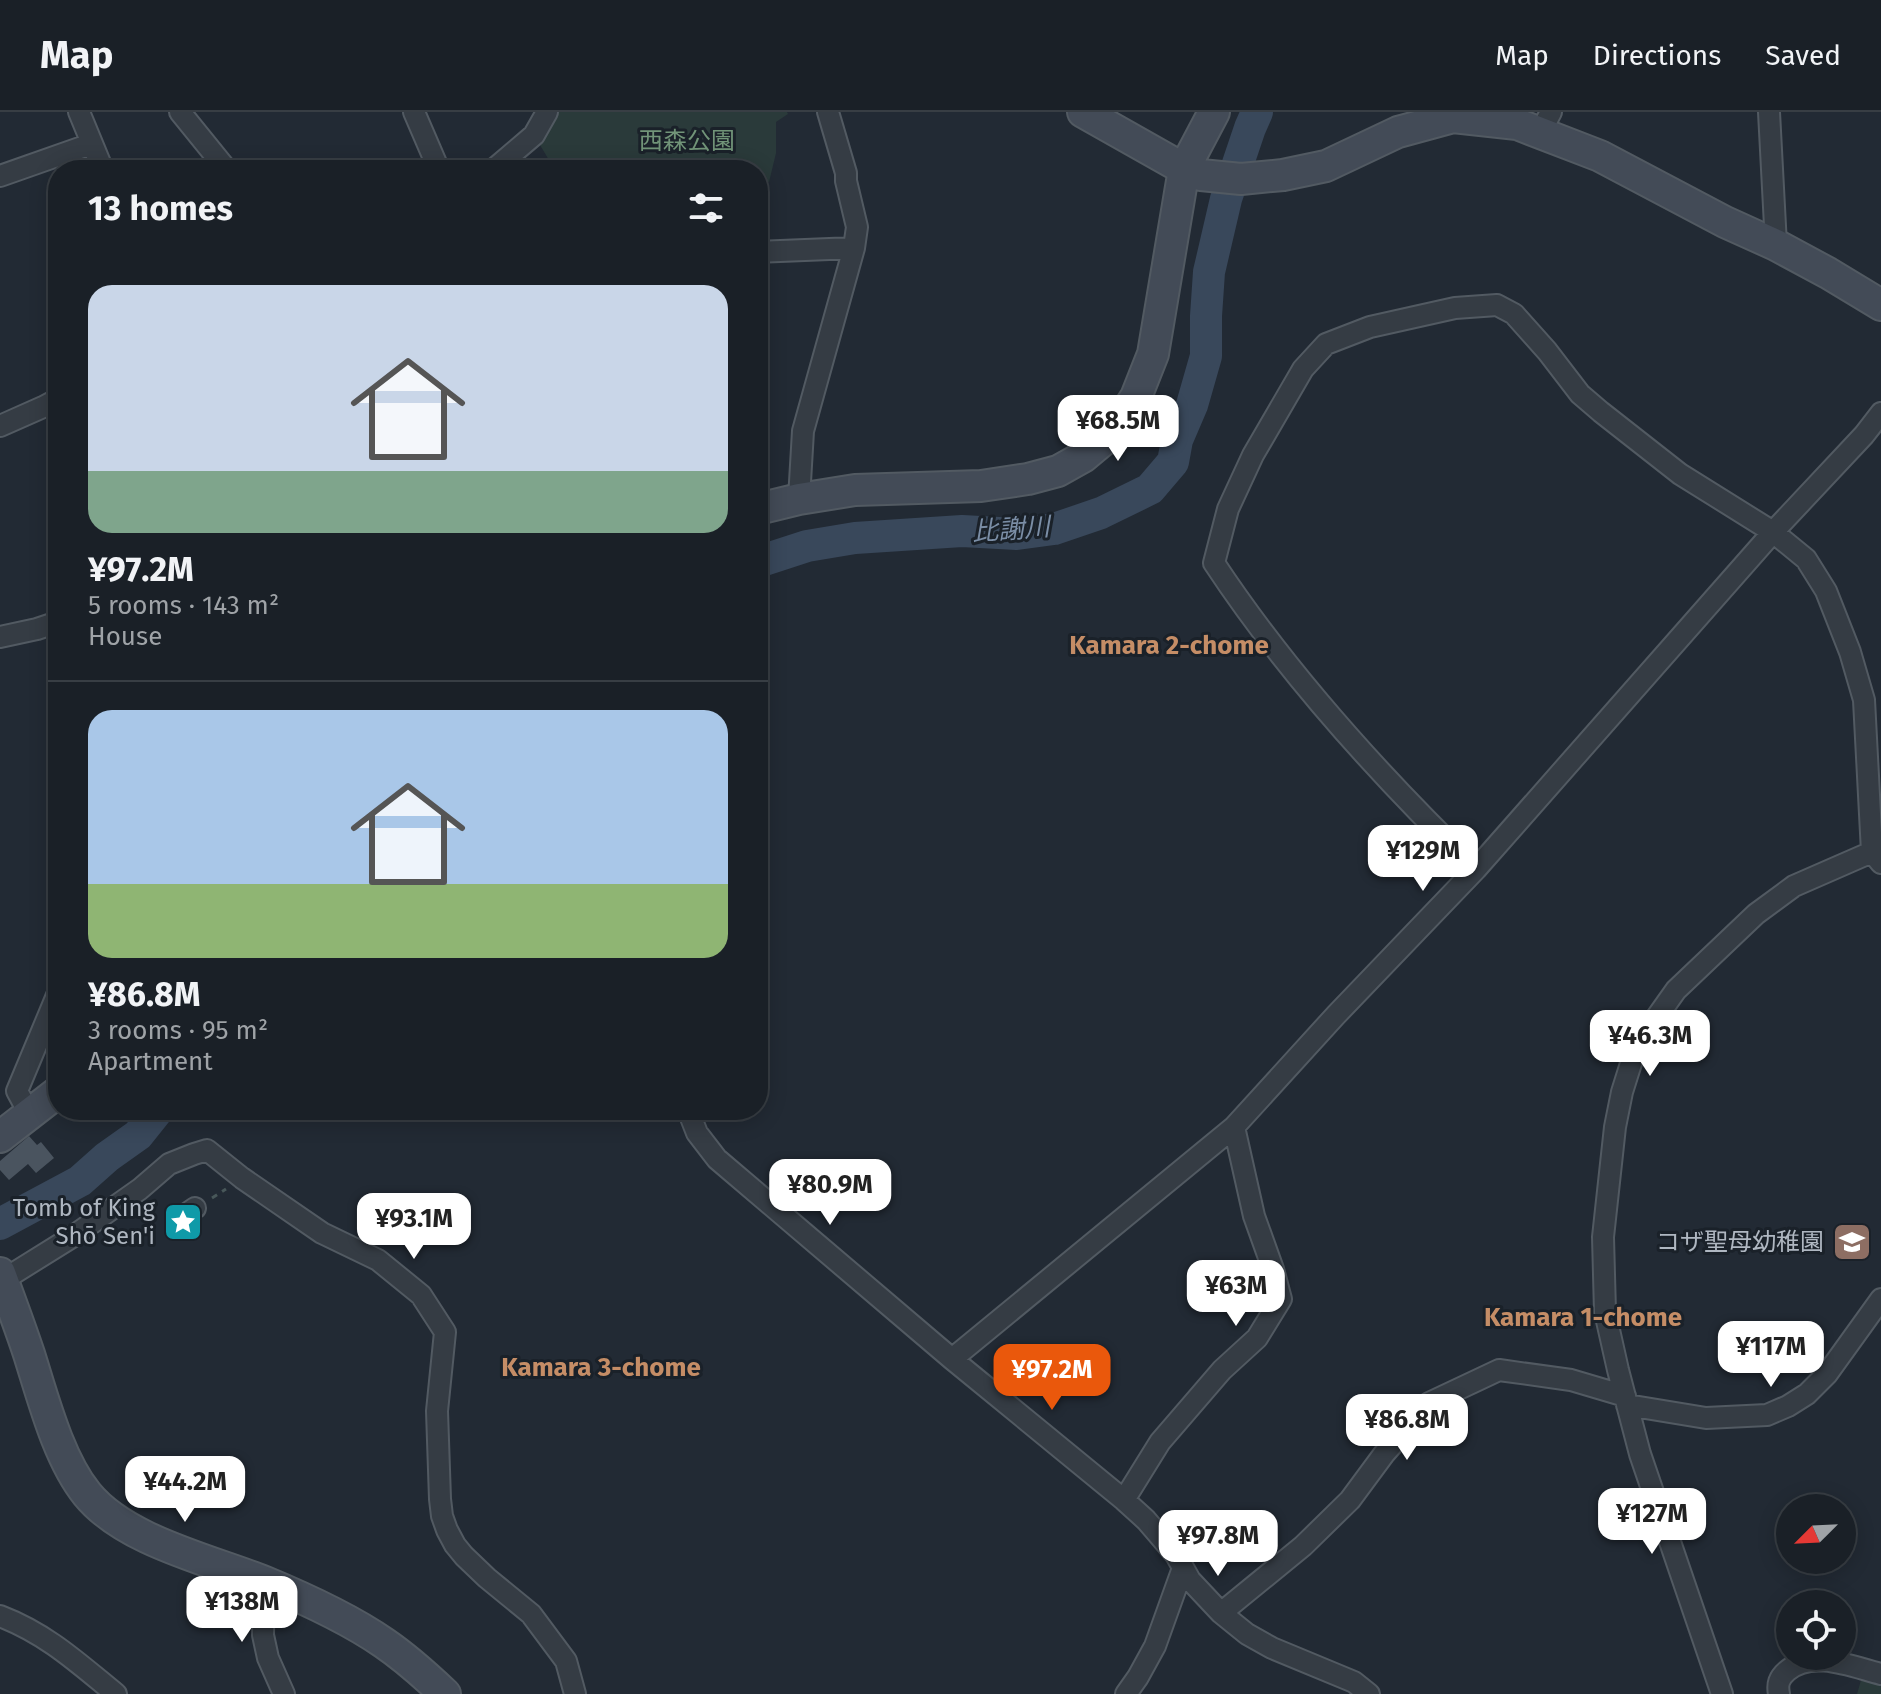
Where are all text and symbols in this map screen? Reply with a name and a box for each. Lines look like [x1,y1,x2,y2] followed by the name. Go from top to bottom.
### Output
[40,32,113,78] text: Map
[1495,39,1549,72] text: Map
[1593,39,1721,72] text: Directions
[1765,39,1841,72] text: Saved
[639,127,735,155] park label: 西森公園
[684,186,728,230] icon: filters
[88,188,233,229] text: 13 homes
[336,337,480,481] icon: home
[1053,395,1183,463] pin: ¥68.5M
[1076,405,1160,436] text: ¥68.5M
[971,511,1054,548] water label: 比謝川
[88,549,194,590] text: ¥97.2M
[88,590,279,621] text: 5 rooms · 143 m²
[88,621,162,652] text: House
[1069,630,1269,661] district label: Kamara 2-chome
[336,762,480,906] icon: home
[1367,825,1479,893] pin: ¥129M
[1386,835,1460,866] text: ¥129M
[88,974,201,1015] text: ¥86.8M
[1585,1010,1715,1078] pin: ¥46.3M
[88,1015,268,1046] text: 3 rooms · 95 m²
[1608,1020,1692,1051] text: ¥46.3M
[88,1046,213,1077] text: Apartment
[765,1159,895,1227] pin: ¥80.9M
[787,1169,873,1200] text: ¥80.9M
[349,1193,479,1261] pin: ¥93.1M
[13,1194,156,1250] place label: Tomb of King Shō Sen'i
[162,1201,204,1243] place icon: Tomb of King Shō Sen'i
[375,1203,453,1234] text: ¥93.1M
[1831,1221,1873,1263] school or university icon: コザ聖母幼稚園
[1656,1228,1824,1256] place label: コザ聖母幼稚園
[1189,1260,1283,1328] pin: ¥63M
[1205,1270,1267,1301] text: ¥63M
[1484,1302,1682,1333] district label: Kamara 1-chome
[1715,1321,1827,1389] pin: ¥117M
[1736,1331,1806,1362] text: ¥117M
[987,1344,1117,1412] pin: ¥97.2M
[501,1352,701,1383] district label: Kamara 3-chome
[1012,1354,1092,1385] text: ¥97.2M
[1342,1394,1472,1462] pin: ¥86.8M
[1364,1404,1450,1435] text: ¥86.8M
[120,1456,250,1524] pin: ¥44.2M
[143,1466,227,1497] text: ¥44.2M
[1596,1488,1708,1556] pin: ¥127M
[1776,1494,1856,1574] north arrow
[1776,1494,1856,1670] map controls
[1616,1498,1688,1529] text: ¥127M
[1153,1510,1283,1578] pin: ¥97.8M
[1177,1520,1259,1551] text: ¥97.8M
[186,1576,298,1644] pin: ¥138M
[204,1586,280,1617] text: ¥138M
[1776,1590,1856,1670] button: locate

